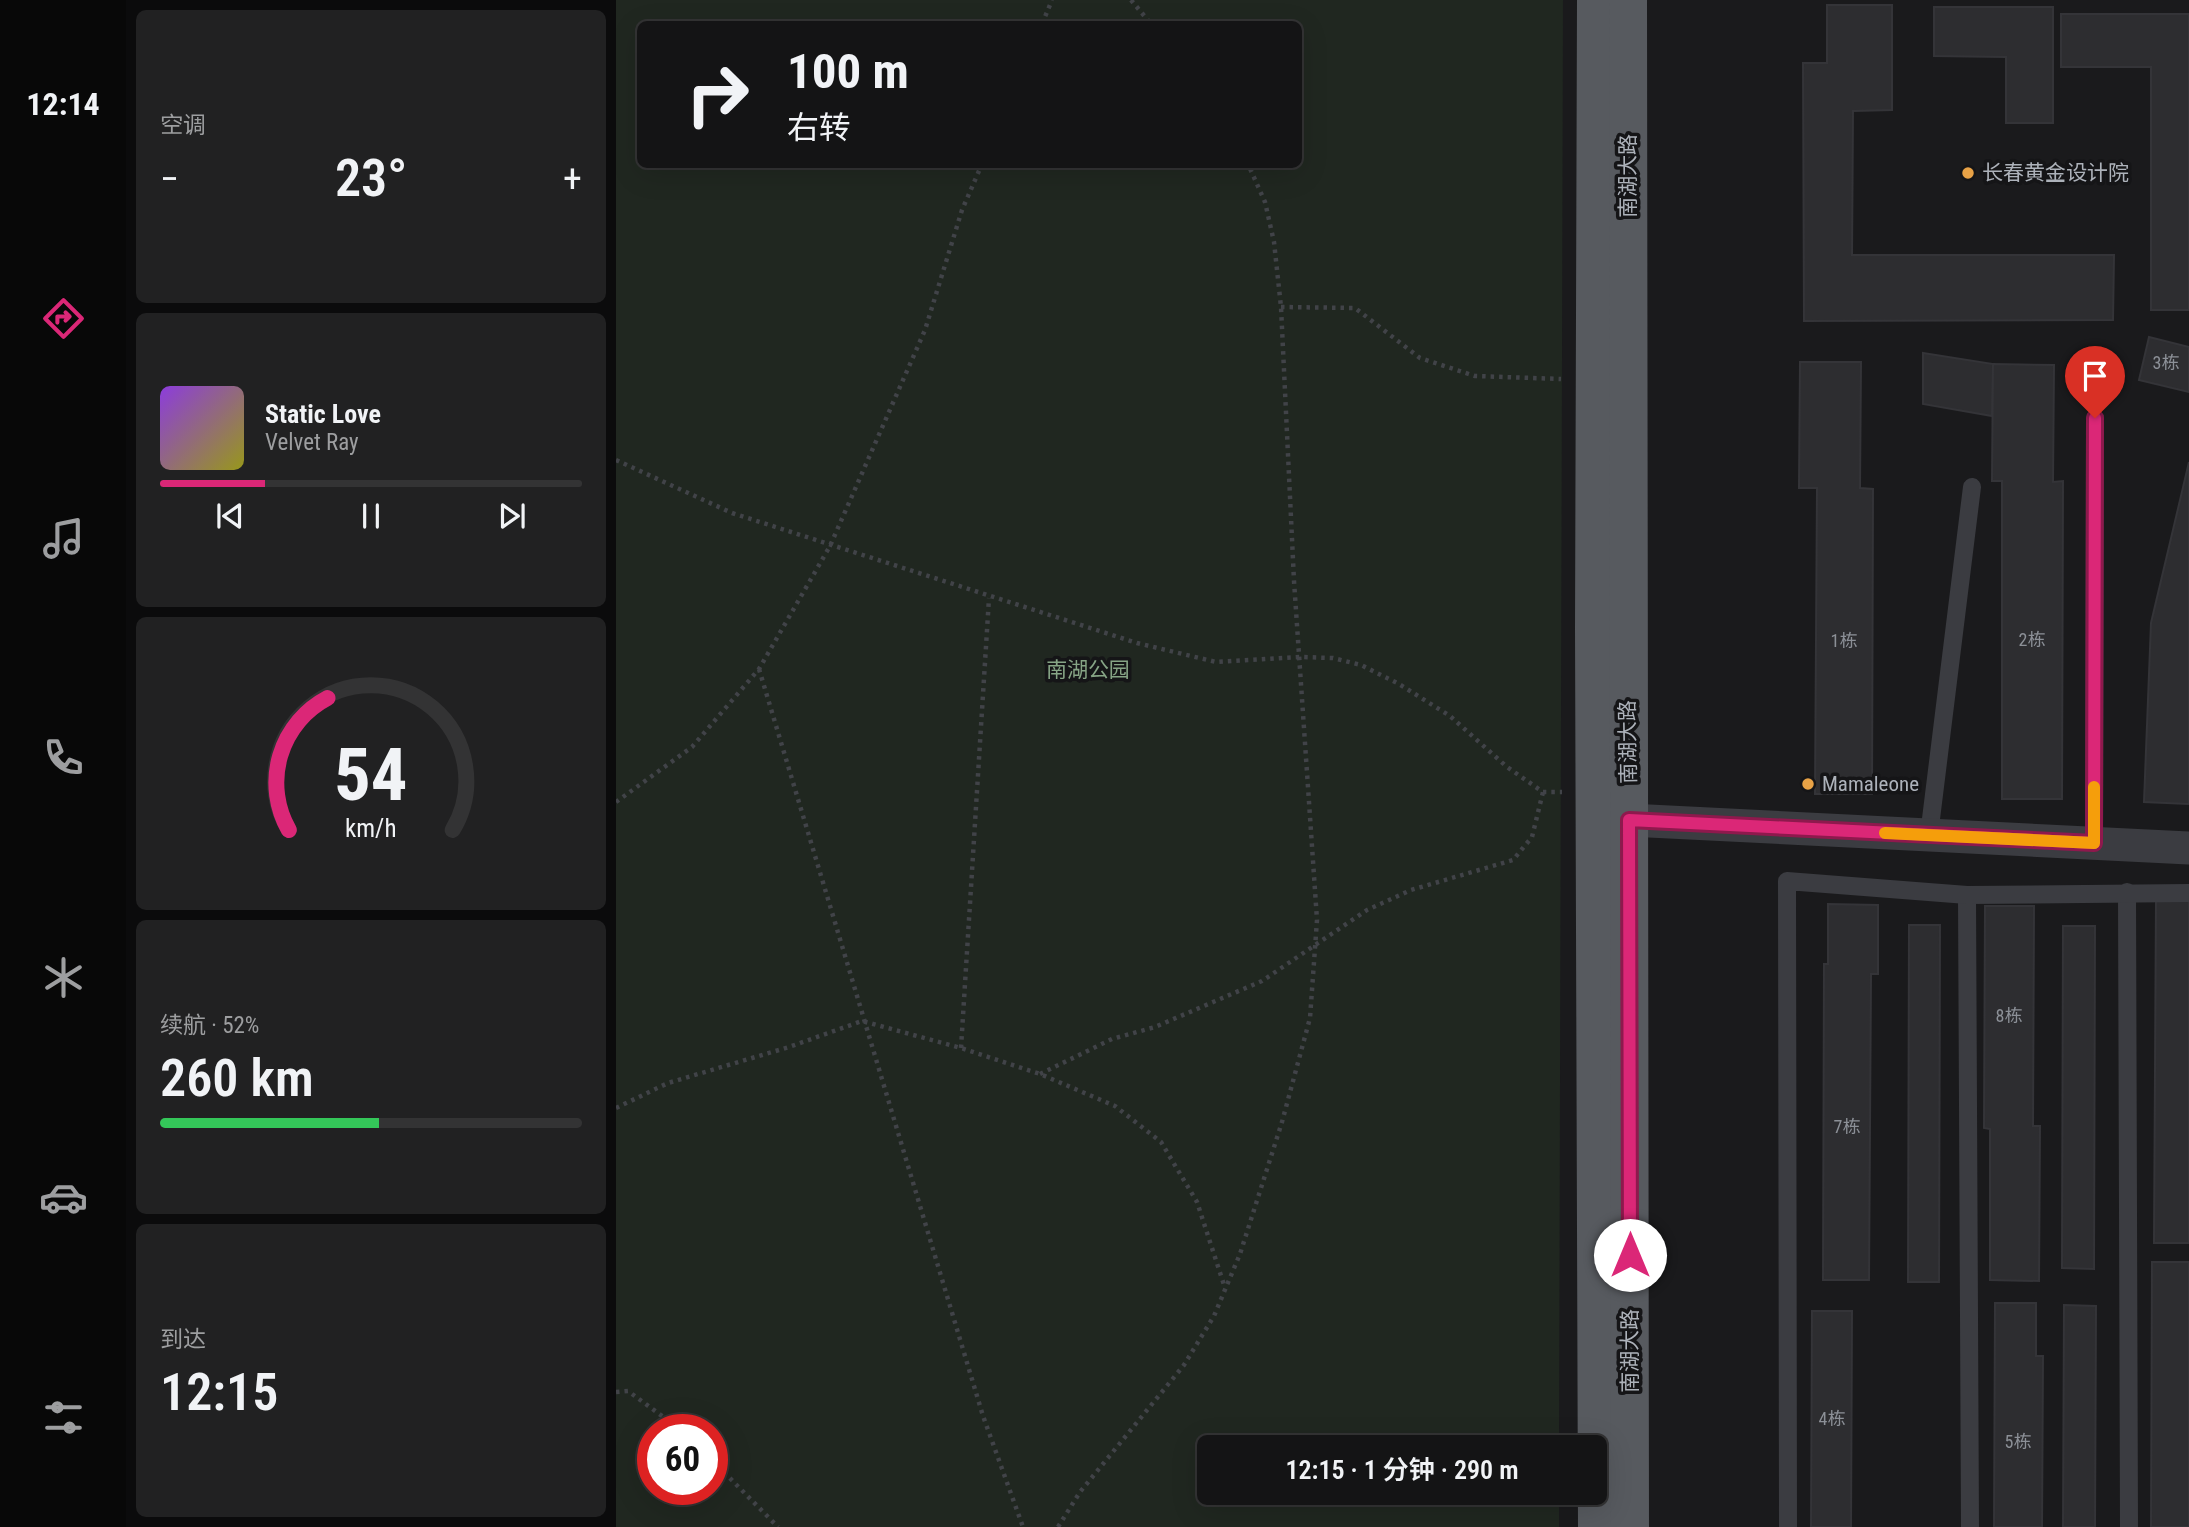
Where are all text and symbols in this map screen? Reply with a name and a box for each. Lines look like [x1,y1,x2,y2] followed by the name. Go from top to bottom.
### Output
[787,43,909,100] text: 100 m
[672,49,763,140] icon: right
[26,85,100,123] text: 12:14
[787,109,851,147] text: 右转
[160,112,206,139] text: 空调
[1616,134,1640,218] street label: 南湖大路
[335,148,407,209] text: 23°
[160,157,179,201] text: −
[563,157,582,201] text: +
[1982,161,2129,185] place label: 长春黄金设计院
[1960,165,1976,181] marker: 长春黄金设计院
[39,294,88,343] icon: directions
[2065,346,2125,418] pin
[2153,352,2179,373] house number: 3栋
[2076,357,2114,395] icon: arrive
[265,399,381,429] text: Static Love
[265,429,359,456] text: Velvet Ray
[211,497,249,535] icon: previous
[352,497,390,535] icon: pause
[493,497,531,535] icon: next
[39,514,88,563] icon: music
[2019,629,2045,650] house number: 2栋
[1831,630,1857,651] house number: 1栋
[1046,658,1130,682] park label: 南湖公园
[1615,700,1641,784] street label: 南湖大路
[334,732,408,818] text: 54
[39,733,88,782] icon: phone
[1822,772,1919,796] place label: Mamaleone
[1800,776,1816,792] marker: Mamaleone
[345,813,397,842] text: km/h
[39,953,88,1002] icon: climate
[1996,1005,2022,1026] house number: 8栋
[160,1012,259,1039] text: 续航 · 52%
[160,1048,314,1109] text: 260 km
[1834,1116,1860,1137] house number: 7栋
[39,1173,88,1222] icon: car
[1593,1218,1667,1292] position arrow
[1618,1309,1642,1393] street label: 南湖大路
[160,1326,206,1353] text: 到达
[160,1362,278,1423] text: 12:15
[39,1393,88,1442] icon: filters
[1819,1408,1845,1429] house number: 4栋
[637,1414,728,1505] speed limit sign: 60
[2005,1431,2031,1452] house number: 5栋
[1285,1455,1519,1485] text: 12:15 · 1 分钟 · 290 m

